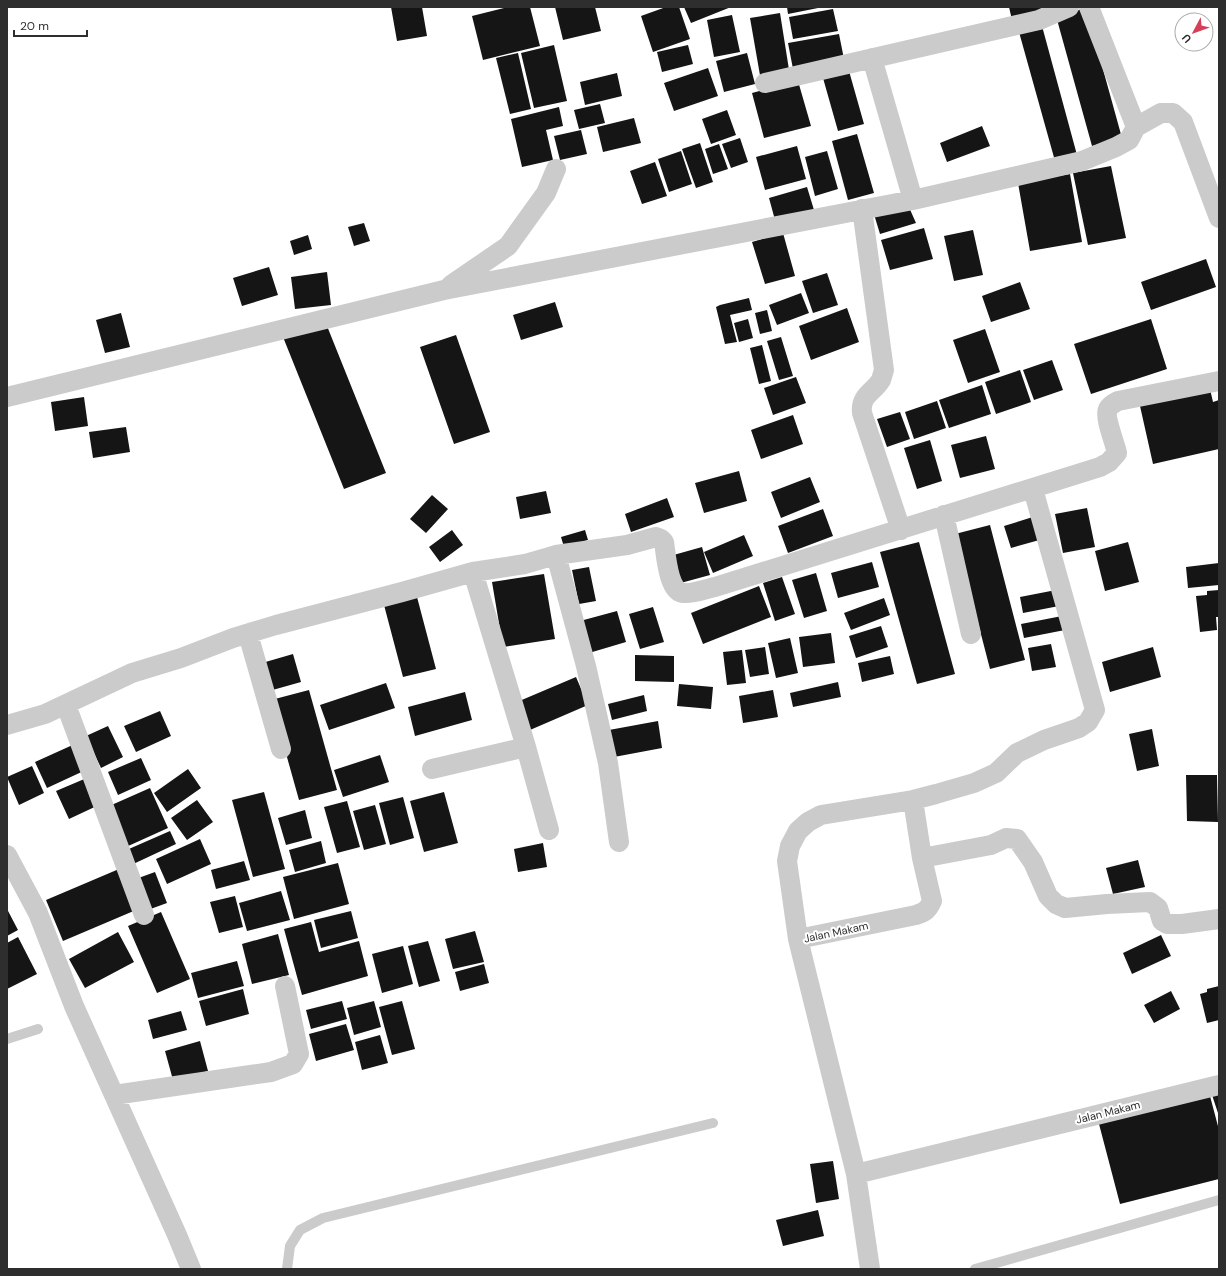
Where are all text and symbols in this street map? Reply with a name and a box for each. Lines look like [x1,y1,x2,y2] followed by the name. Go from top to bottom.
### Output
[14,12,87,38] scale bar
[1174,12,1214,52] north arrow
[20,18,49,34] text: 20 m
[1179,31,1194,46] text: U
[802,918,870,946] street label: Jalan Makam
[1074,1097,1142,1127] street label: Jalan Makam

